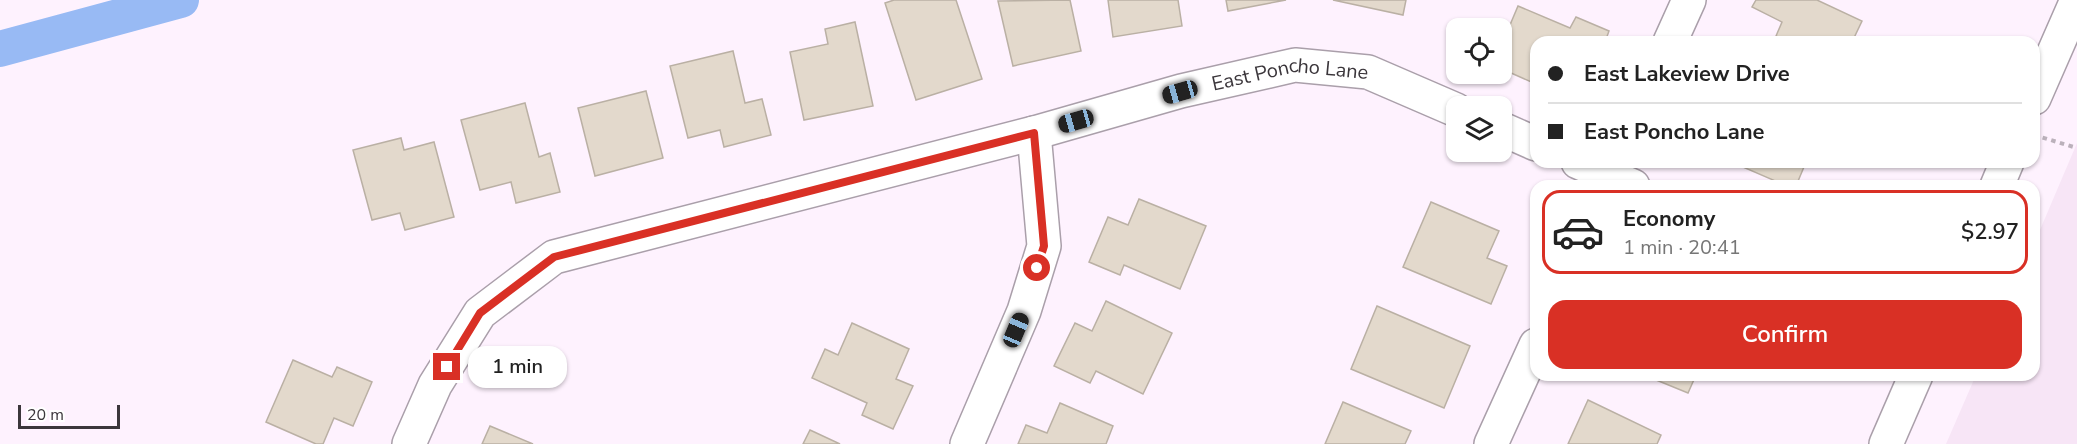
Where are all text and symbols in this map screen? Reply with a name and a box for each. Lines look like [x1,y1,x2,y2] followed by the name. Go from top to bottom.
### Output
[1446,18,1512,162] map controls
[1446,18,1512,84] button: locate
[1209,51,1370,97] street label: East Poncho Lane
[1584,59,1790,89] text: East Lakeview Drive
[1160,78,1200,106] car
[1446,96,1512,162] button: layers
[1056,107,1096,135] car
[1584,117,1764,147] text: East Poncho Lane
[1623,204,1715,234] text: Economy
[1551,205,1605,259] icon: car
[1961,217,2019,247] text: $2.97
[1623,234,1741,261] text: 1 min · 20:41
[1023,254,1050,281] route start
[1548,300,2022,369] button: Confirm
[1001,310,1031,350] car
[468,346,567,388] callout: 1 min
[433,353,460,380] route end
[492,353,543,380] text: 1 min
[18,402,120,430] scale bar
[27,404,64,426] text: 20 m

